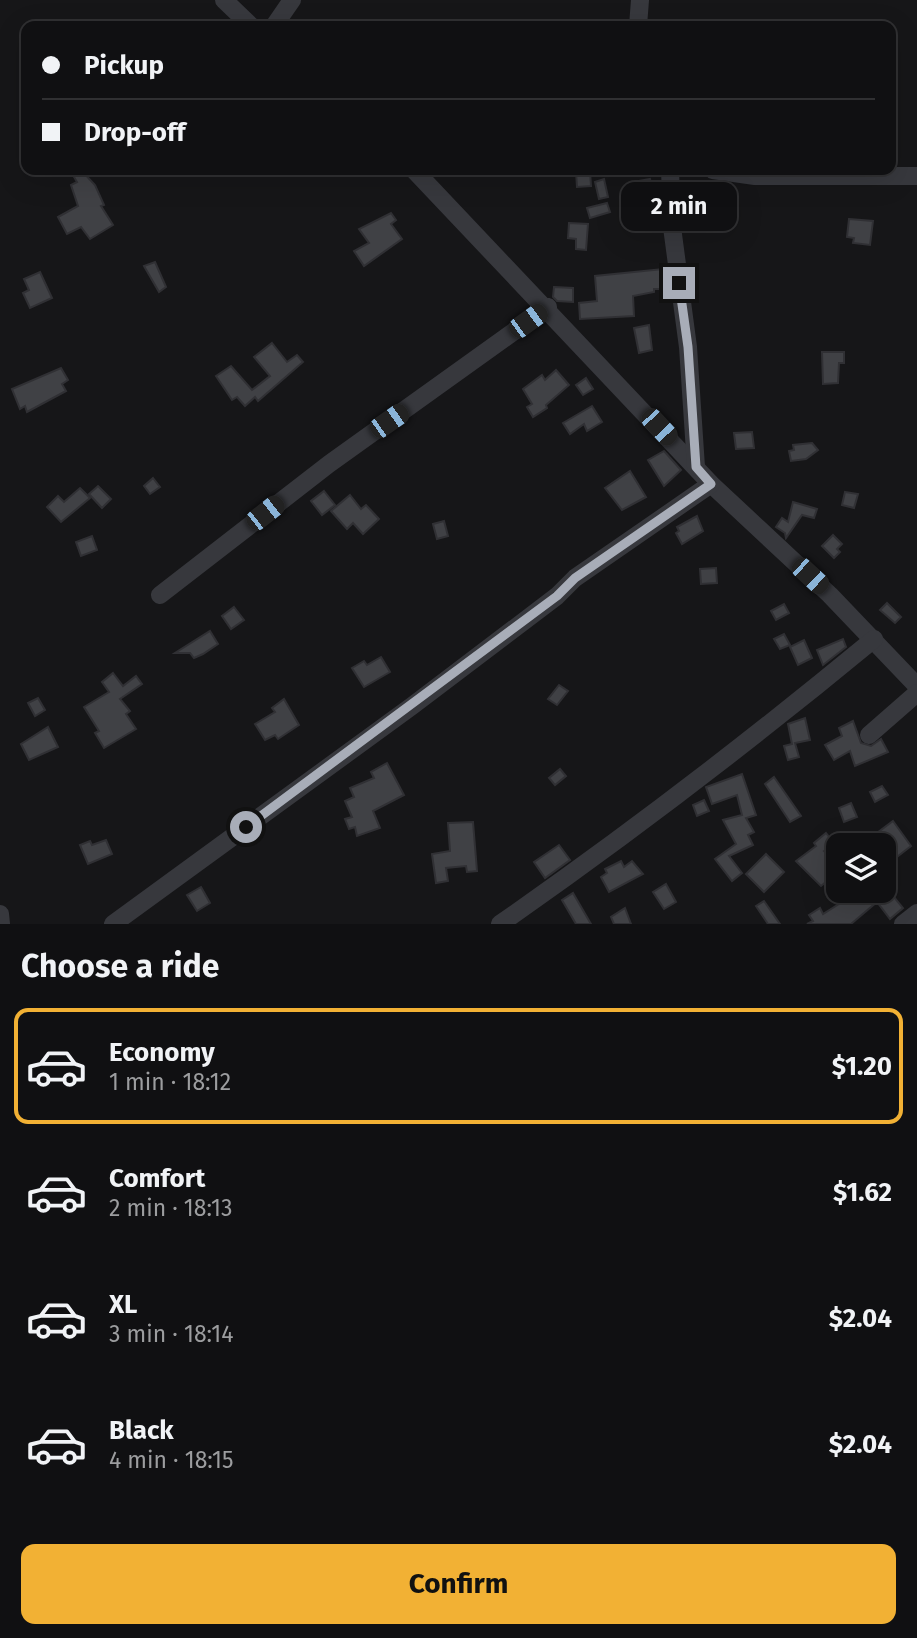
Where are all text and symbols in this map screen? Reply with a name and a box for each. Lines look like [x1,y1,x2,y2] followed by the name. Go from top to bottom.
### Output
[84,50,164,81] text: Pickup
[84,117,186,148] text: Drop-off
[621,182,737,230] callout: 2 min
[651,192,707,220] text: 2 min
[663,267,695,299] route end
[505,300,552,342] car
[366,400,413,442] car
[637,404,682,450] car
[242,492,289,534] car
[788,554,833,598] car
[230,811,262,843] route start
[826,833,896,903] map controls
[826,833,896,903] button: layers
[21,947,219,985] text: Choose a ride
[25,1035,88,1098] icon: car
[109,1037,215,1068] text: Economy
[832,1051,892,1082] text: $1.20
[109,1068,231,1096] text: 1 min · 18:12
[25,1161,88,1224] icon: car
[109,1163,205,1194] text: Comfort
[833,1177,892,1208] text: $1.62
[109,1194,233,1222] text: 2 min · 18:13
[25,1287,88,1350] icon: car
[109,1289,137,1320] text: XL
[829,1303,892,1334] text: $2.04
[109,1320,233,1348] text: 3 min · 18:14
[25,1413,88,1476] icon: car
[109,1415,174,1446] text: Black
[829,1429,892,1460] text: $2.04
[109,1446,233,1474] text: 4 min · 18:15
[21,1544,896,1624] button: Confirm

